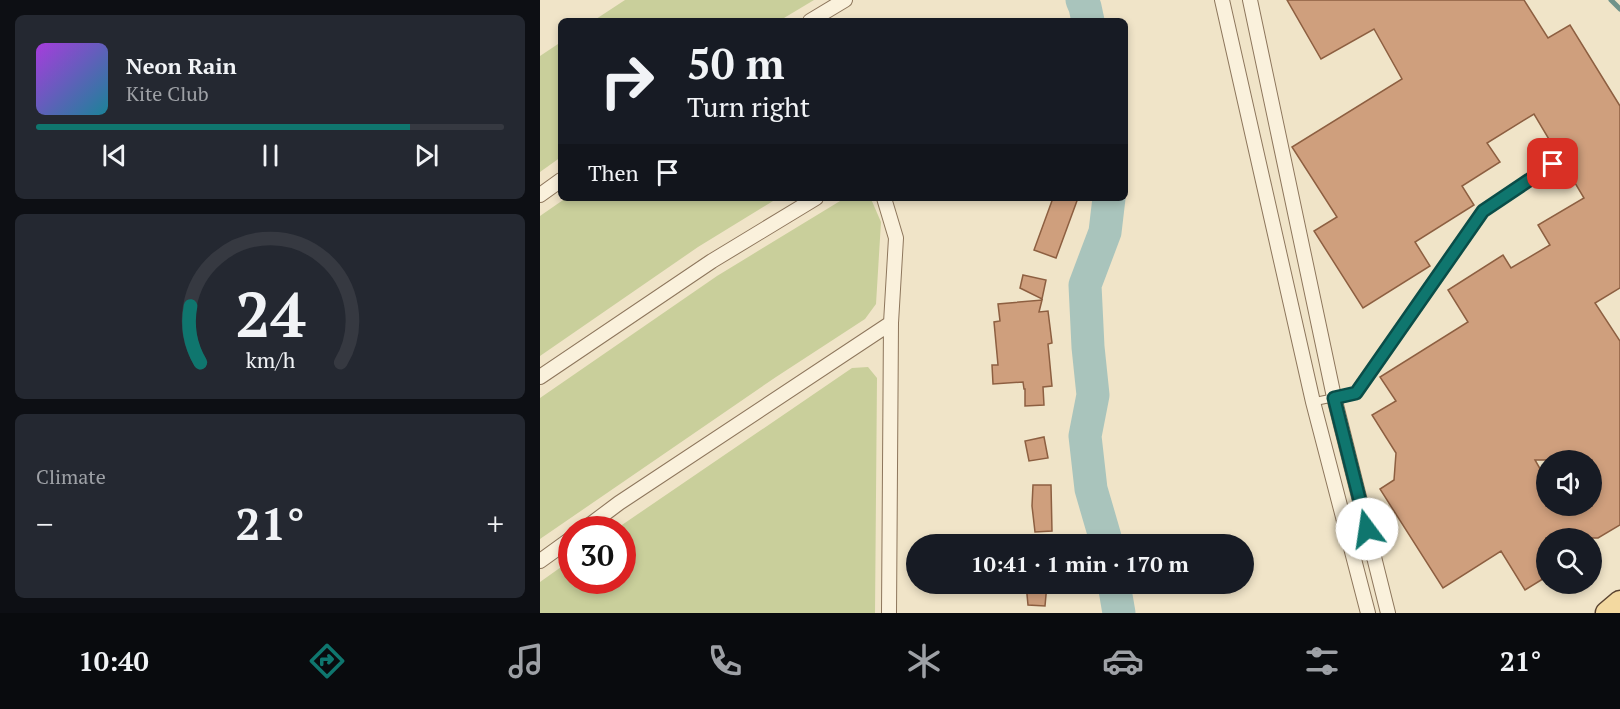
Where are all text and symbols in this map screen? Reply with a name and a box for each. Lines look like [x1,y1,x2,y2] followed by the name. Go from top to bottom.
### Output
[687,35,785,91] text: 50 m
[588,42,666,120] icon: right
[126,51,237,80] text: Neon Rain
[126,80,209,107] text: Kite Club
[687,89,810,125] text: Turn right
[1527,138,1578,189] pin
[98,139,131,172] icon: previous
[254,139,287,172] icon: pause
[410,139,443,172] icon: next
[1536,147,1569,180] icon: arrive
[651,156,684,189] icon: arrive
[588,158,639,187] text: Then
[235,273,305,356] text: 24
[245,347,295,375] text: km/h
[1536,450,1602,594] map controls
[1536,450,1602,516] button: sound
[36,463,106,490] text: Climate
[235,493,305,553] text: 21°
[1335,497,1399,561] position arrow
[36,502,54,545] text: −
[486,502,504,545] text: +
[558,516,636,594] speed limit sign: 30
[1536,528,1602,594] button: search
[971,549,1189,578] text: 10:41 · 1 min · 170 m
[306,640,348,682] icon: directions
[505,640,547,682] icon: music
[704,640,746,682] icon: phone
[903,640,945,682] icon: climate
[1102,640,1144,682] icon: car
[1301,640,1343,682] icon: filters
[79,643,149,679] text: 10:40
[1500,643,1541,679] text: 21°

